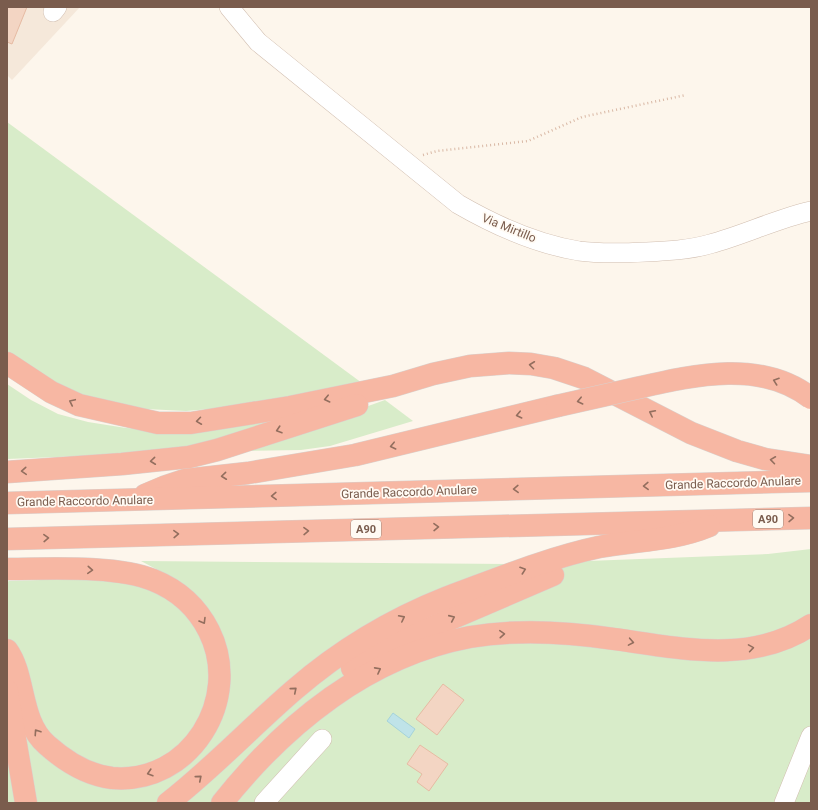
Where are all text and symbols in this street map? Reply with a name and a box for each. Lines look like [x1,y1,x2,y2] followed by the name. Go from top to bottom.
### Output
[480,211,538,245] street label: Via Mirtillo
[529,361,536,370] one-way arrow
[773,377,780,385] one-way arrow
[324,394,330,402] one-way arrow
[577,396,584,405] one-way arrow
[68,399,76,407] one-way arrow
[649,410,656,418] one-way arrow
[516,411,522,419] one-way arrow
[196,416,202,425] one-way arrow
[276,426,283,434] one-way arrow
[390,441,396,449] one-way arrow
[150,456,156,465] one-way arrow
[769,456,776,465] one-way arrow
[21,466,27,475] one-way arrow
[221,471,227,480] one-way arrow
[665,474,801,492] street label: Grande Raccordo Anulare
[643,482,649,490] one-way arrow
[341,483,477,501] street label: Grande Raccordo Anulare
[513,485,519,494] one-way arrow
[271,492,277,500] one-way arrow
[17,493,153,509] street label: Grande Raccordo Anulare
[753,510,783,528] road number: A90
[788,514,794,522] one-way arrow
[351,520,381,538] road number: A90
[433,523,439,531] one-way arrow
[303,526,309,535] one-way arrow
[173,530,179,538] one-way arrow
[43,534,49,542] one-way arrow
[87,566,93,575] one-way arrow
[519,567,526,575] one-way arrow
[398,615,405,623] one-way arrow
[447,615,455,623] one-way arrow
[199,617,206,624] one-way arrow
[499,629,505,638] one-way arrow
[628,637,635,646] one-way arrow
[748,644,754,653] one-way arrow
[374,667,381,674] one-way arrow
[289,688,297,695] one-way arrow
[35,729,42,736] one-way arrow
[147,768,154,777] one-way arrow
[194,776,201,783] one-way arrow

